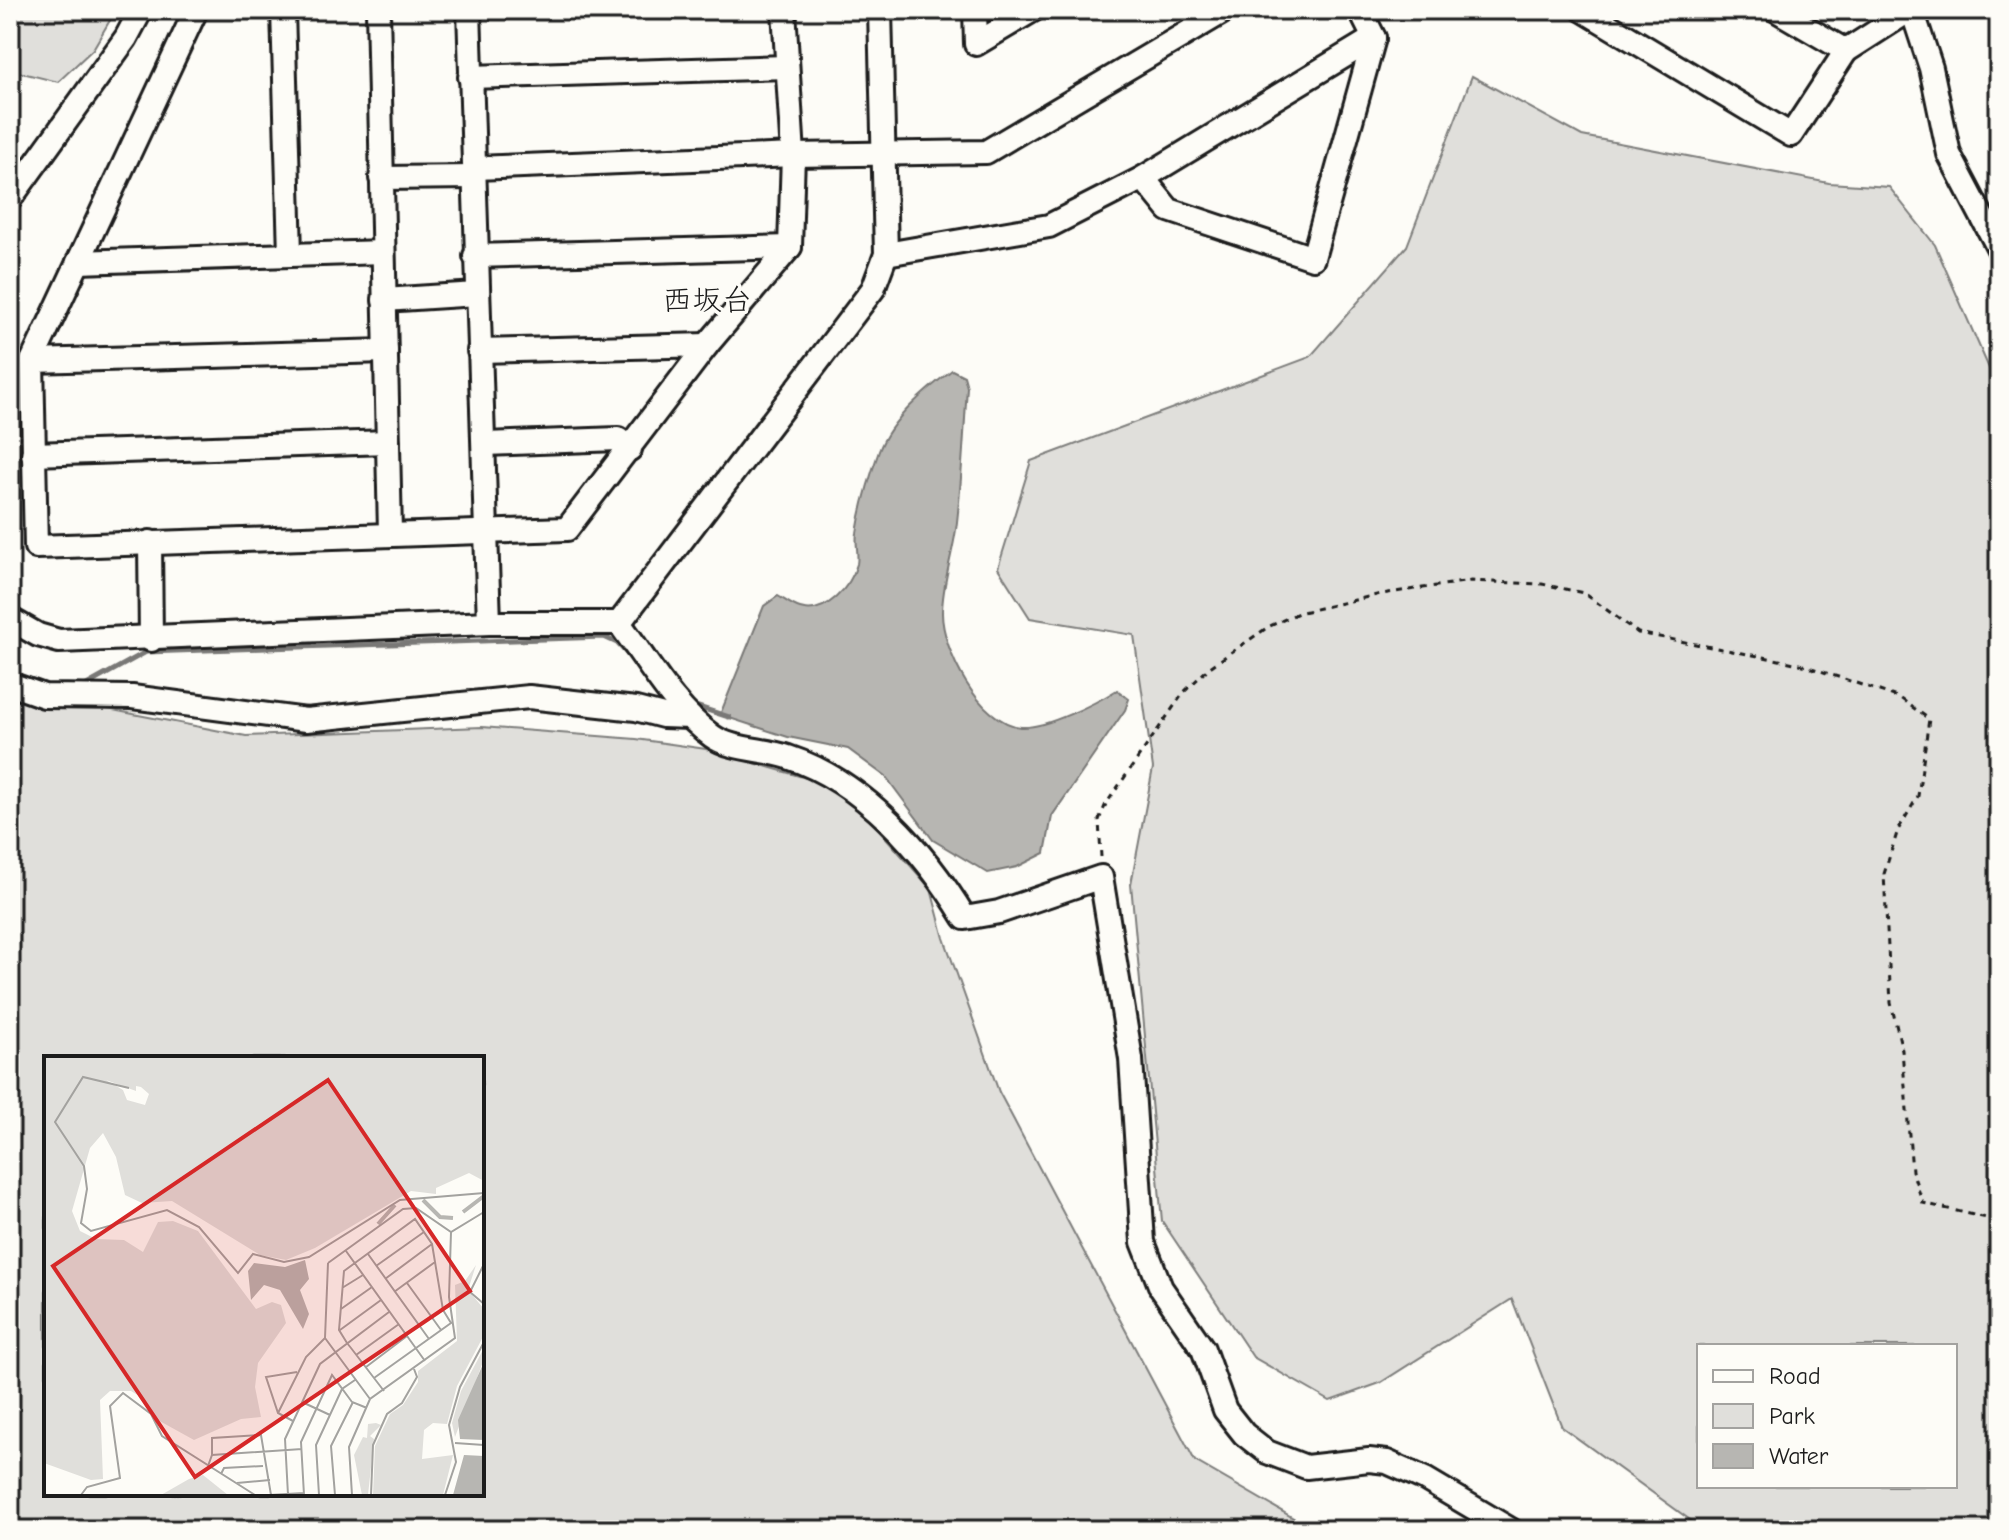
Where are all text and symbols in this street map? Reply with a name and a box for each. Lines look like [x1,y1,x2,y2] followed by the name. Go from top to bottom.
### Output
[662,283,752,318] district label: 西坂台
[44,1056,484,1496] inset map
[1697,1344,1957,1488] legend
[1769,1362,1821,1390] text: Road
[1769,1402,1815,1430] text: Park
[1769,1442,1829,1470] text: Water

